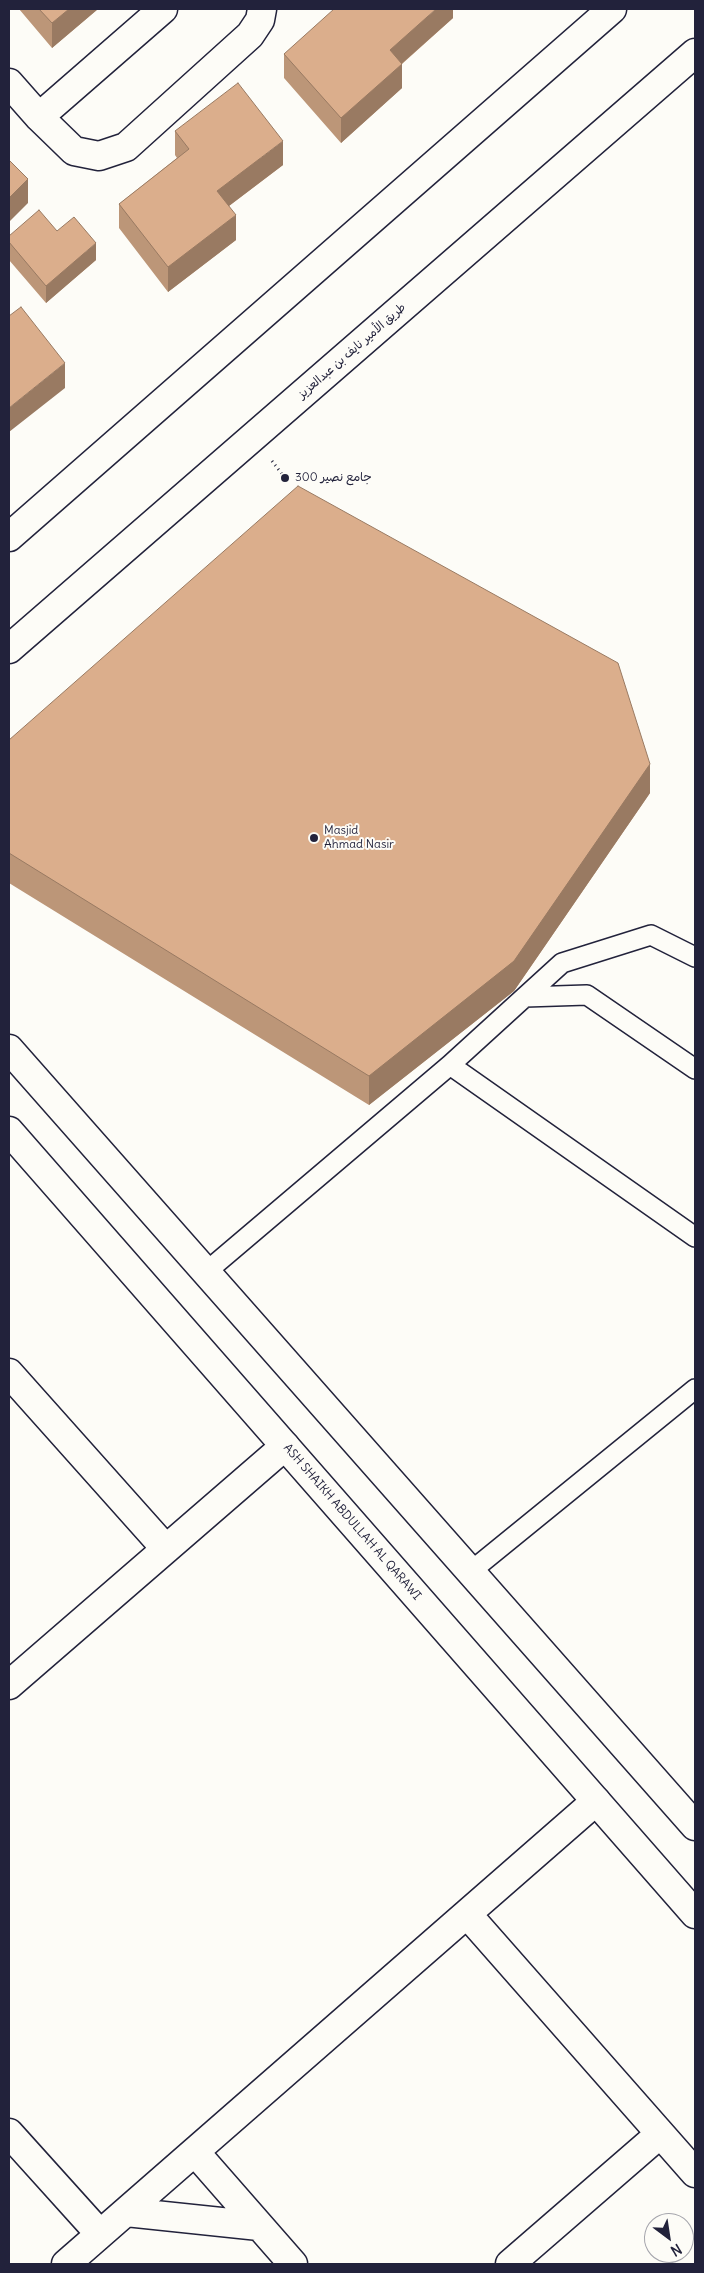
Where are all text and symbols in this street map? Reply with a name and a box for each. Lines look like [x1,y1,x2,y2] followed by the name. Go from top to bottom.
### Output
[295,300,409,402] street label: طريق الأمير نايف بن عبدالعزيز
[295,471,372,485] place label: جامع نصير 300
[279,472,291,484] marker: جامع نصير 300
[324,824,394,852] place label: Masjid Ahmad Nasir
[308,832,320,844] marker: Masjid Ahmad Nasir
[280,1441,424,1603] street label: ASH SHAIKH ABDULLAH AL QARAWI
[644,2213,694,2263] north arrow
[667,2240,685,2260] text: N

